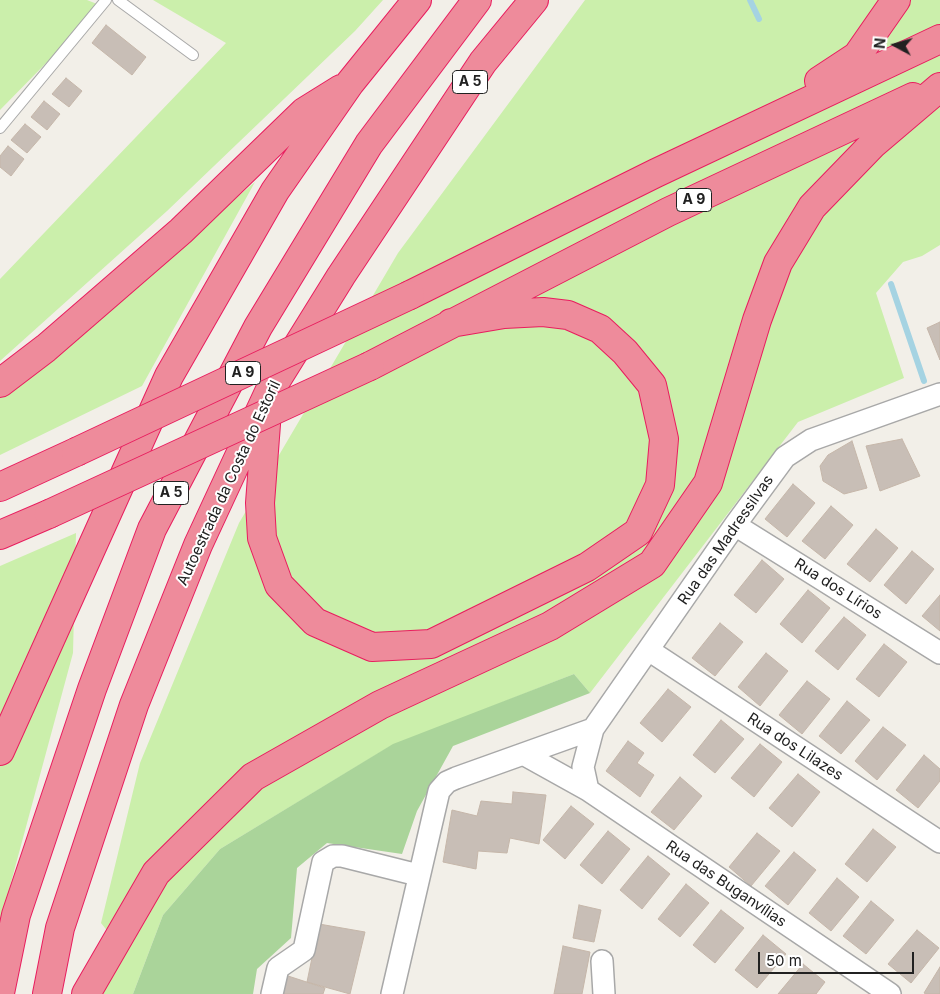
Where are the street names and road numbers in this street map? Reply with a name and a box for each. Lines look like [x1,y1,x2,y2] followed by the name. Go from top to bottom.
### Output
[452,70,488,94] road number: A 5
[676,188,712,212] road number: A 9
[226,362,260,384] road number: A 9
[174,378,284,588] street label: Autoestrada da Costa do Estoril
[674,472,778,608] street label: Rua das Madressilvas
[154,482,188,504] road number: A 5
[791,555,885,623] street label: Rua dos Lírios
[744,709,846,785] street label: Rua dos Lilazes
[662,837,790,931] street label: Rua das Buganvílias

